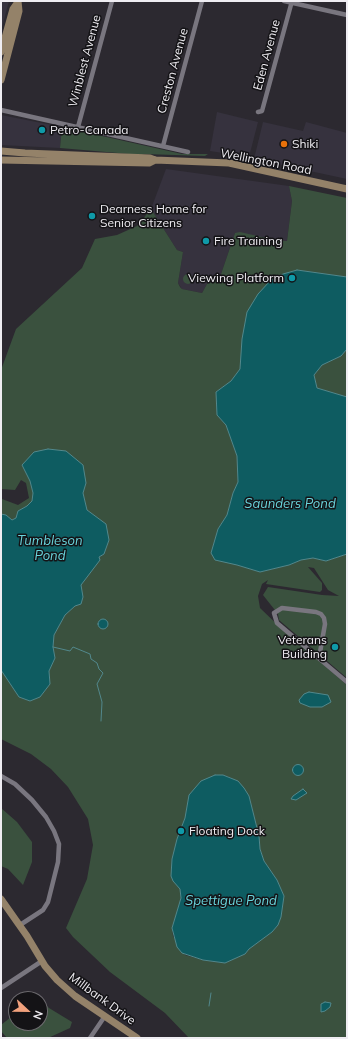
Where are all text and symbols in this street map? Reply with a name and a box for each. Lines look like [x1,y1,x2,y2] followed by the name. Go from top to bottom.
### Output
[66,13,104,109] street label: Winblest Avenue
[251,18,283,92] street label: Eden Avenue
[155,27,191,115] street label: Creston Avenue
[50,123,129,137] place label: Petro-Canada
[37,125,47,135] marker: Petro-Canada
[292,137,318,151] place label: Shiki
[279,139,289,149] marker: Shiki
[219,146,313,178] street label: Wellington Road
[100,202,207,230] place label: Dearness Home for Senior Citizens
[87,211,97,221] marker: Dearness Home for Senior Citizens
[214,234,282,248] place label: Fire Training
[201,236,211,246] marker: Fire Training
[188,271,284,285] place label: Viewing Platform
[287,273,297,283] marker: Viewing Platform
[244,496,336,512] water label: Saunders Pond
[17,533,83,564] water label: Tumbleson Pond
[278,633,327,661] place label: Veterans Building
[330,642,340,652] marker: Veterans Building
[189,824,265,838] place label: Floating Dock
[176,826,186,836] marker: Floating Dock
[185,893,277,909] water label: Spettigue Pond
[66,970,138,1028] street label: Millbank Drive
[8,991,48,1031] north arrow
[30,1009,46,1022] text: N

